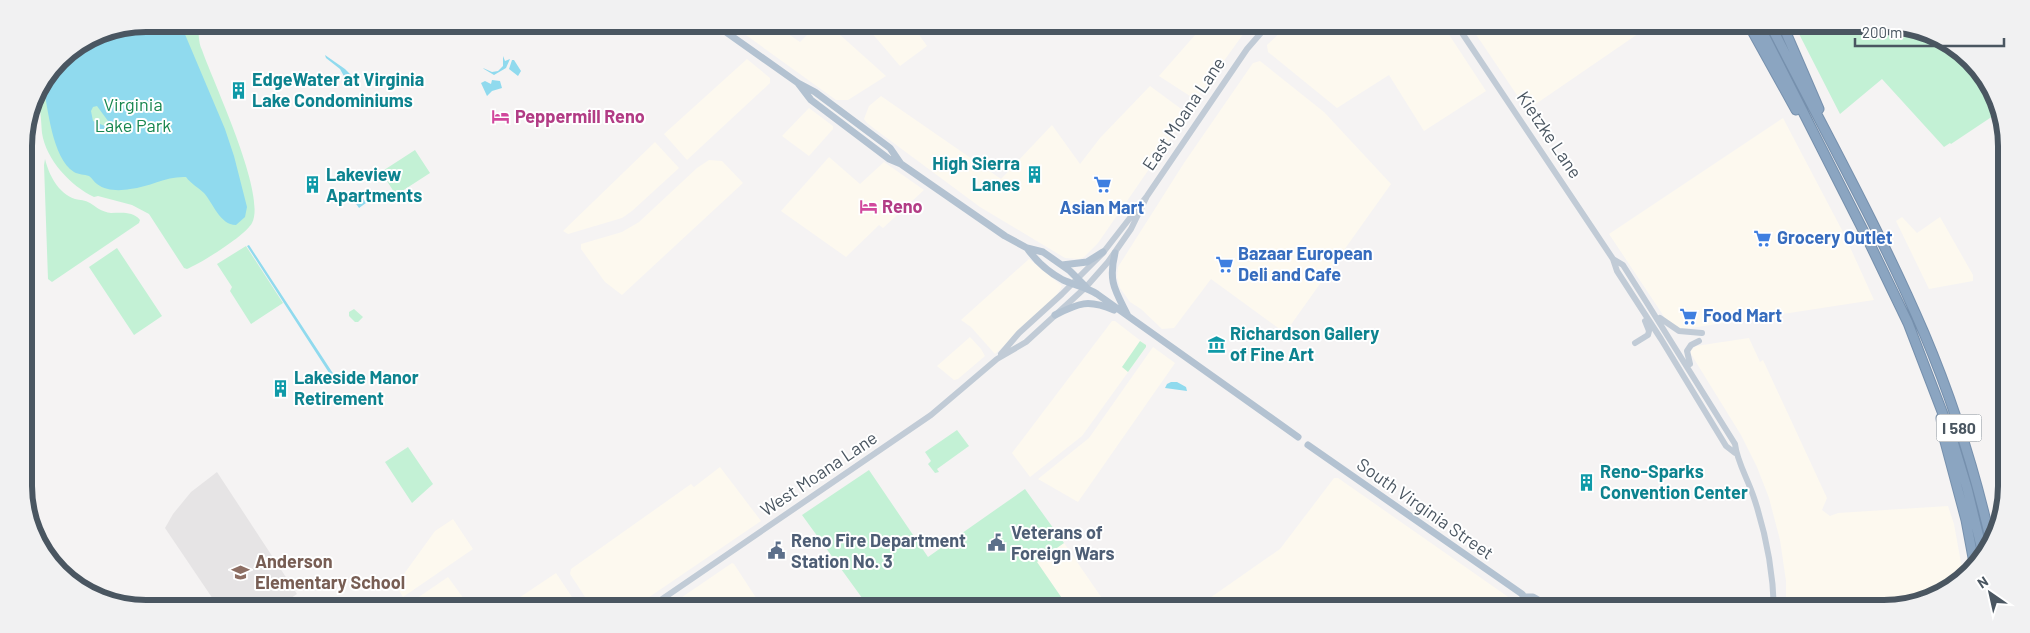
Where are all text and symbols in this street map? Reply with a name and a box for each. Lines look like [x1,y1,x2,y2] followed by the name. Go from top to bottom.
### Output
[1855,15,2004,47] scale bar
[1862,23,1902,41] text: 200 m
[1137,53,1229,174] street label: East Moana Lane
[252,68,424,111] place label: EdgeWater at Virginia Lake Condominiums
[228,80,248,100] building icon: EdgeWater at Virginia Lake Condominiums
[1513,87,1587,182] street label: Kietzke Lane
[95,93,171,136] park label: Virginia Lake Park
[515,105,645,127] place label: Peppermill Reno
[491,107,511,127] hotel icon: Peppermill Reno
[932,152,1020,195] place label: High Sierra Lanes
[326,163,422,206] place label: Lakeview Apartments
[1024,164,1044,184] building icon: High Sierra Lanes
[302,175,322,195] building icon: Lakeview Apartments
[1092,175,1112,195] supermarket icon: Asian Mart
[882,195,923,217] place label: Reno
[1060,196,1145,218] place label: Asian Mart
[858,197,878,217] hotel icon: Reno
[1777,226,1893,248] place label: Grocery Outlet
[1753,228,1773,248] supermarket icon: Grocery Outlet
[1238,242,1373,285] place label: Bazaar European Deli and Cafe
[1214,254,1234,274] supermarket icon: Bazaar European Deli and Cafe
[1703,304,1782,326] place label: Food Mart
[1679,306,1699,326] supermarket icon: Food Mart
[1230,322,1379,365] place label: Richardson Gallery of Fine Art
[1206,334,1226,354] museum icon: Richardson Gallery of Fine Art
[294,366,419,409] place label: Lakeside Manor Retirement
[270,378,290,398] building icon: Lakeside Manor Retirement
[1936,414,1982,442] road number: I 580
[756,426,881,520] street label: West Moana Lane
[1353,453,1498,564] street label: South Virginia Street
[1600,460,1748,503] place label: Reno-Sparks Convention Center
[1576,472,1596,492] building icon: Reno-Sparks Convention Center
[1011,521,1115,564] place label: Veterans of Foreign Wars
[791,529,966,572] place label: Reno Fire Department Station No. 3
[987,533,1007,553] public building icon: Veterans of Foreign Wars
[767,541,787,561] public building icon: Reno Fire Department Station No. 3
[255,550,405,593] place label: Anderson Elementary School
[231,562,251,582] school or university icon: Anderson Elementary School
[1965,568,2015,618] north arrow
[1974,572,1991,591] text: N

